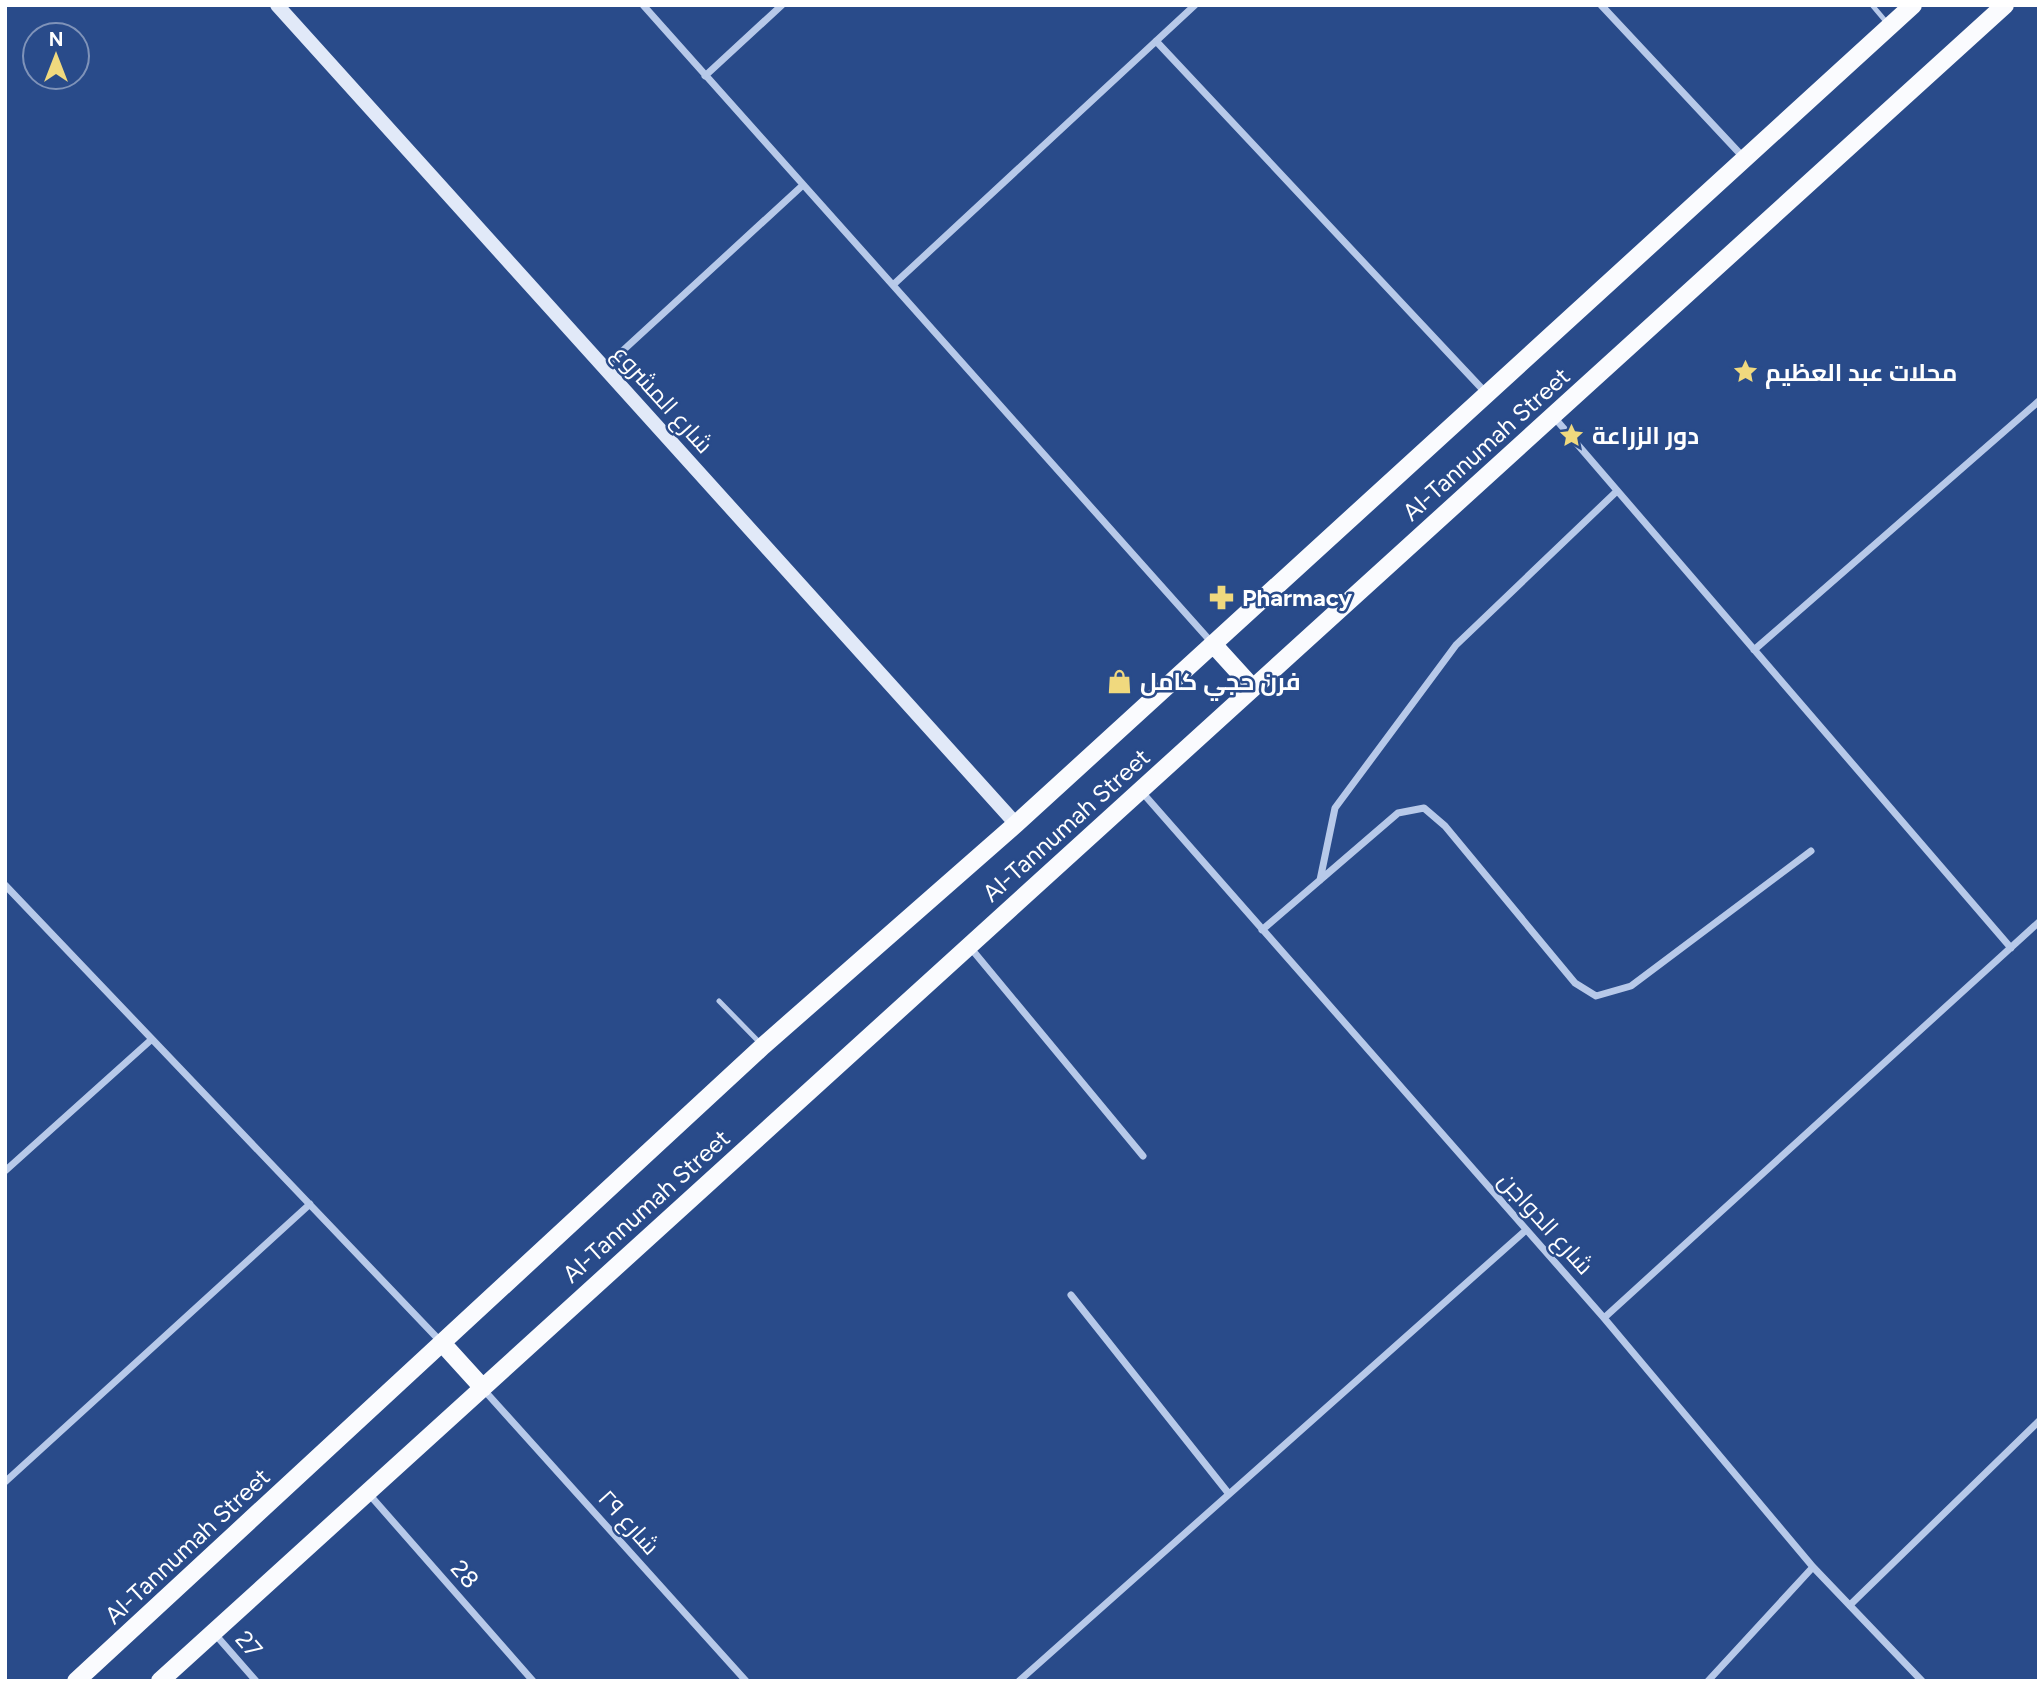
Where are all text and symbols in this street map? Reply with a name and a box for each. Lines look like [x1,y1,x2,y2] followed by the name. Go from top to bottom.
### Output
[21,21,91,91] north arrow
[49,28,63,51] text: N
[605,339,719,460] street label: شارع المشروع
[1731,358,1759,386] place icon: محلات عبد العظيم
[1765,358,1957,389] place label: محلات عبد العظيم
[1396,361,1576,527] street label: Al-Tannumah Street
[1558,421,1586,449] place icon: دور الزراعة
[1592,421,1699,450] place label: دور الزراعة
[1208,583,1236,611] pharmacy icon: Pharmacy
[1242,583,1352,612] place label: Pharmacy
[1106,667,1134,695] shop icon: فرن حجي كامل
[1140,667,1301,701] place label: فرن حجي كامل
[976,742,1156,908] street label: Al-Tannumah Street
[556,1123,736,1289] street label: Al-Tannumah Street
[1491,1166,1600,1282] street label: شارع الدواجن
[99,1462,275,1630] street label: Al-Tannumah Street
[591,1483,666,1562] street label: شارع ٢٩
[445,1554,485,1594] street label: 28
[229,1625,269,1664] street label: 27

